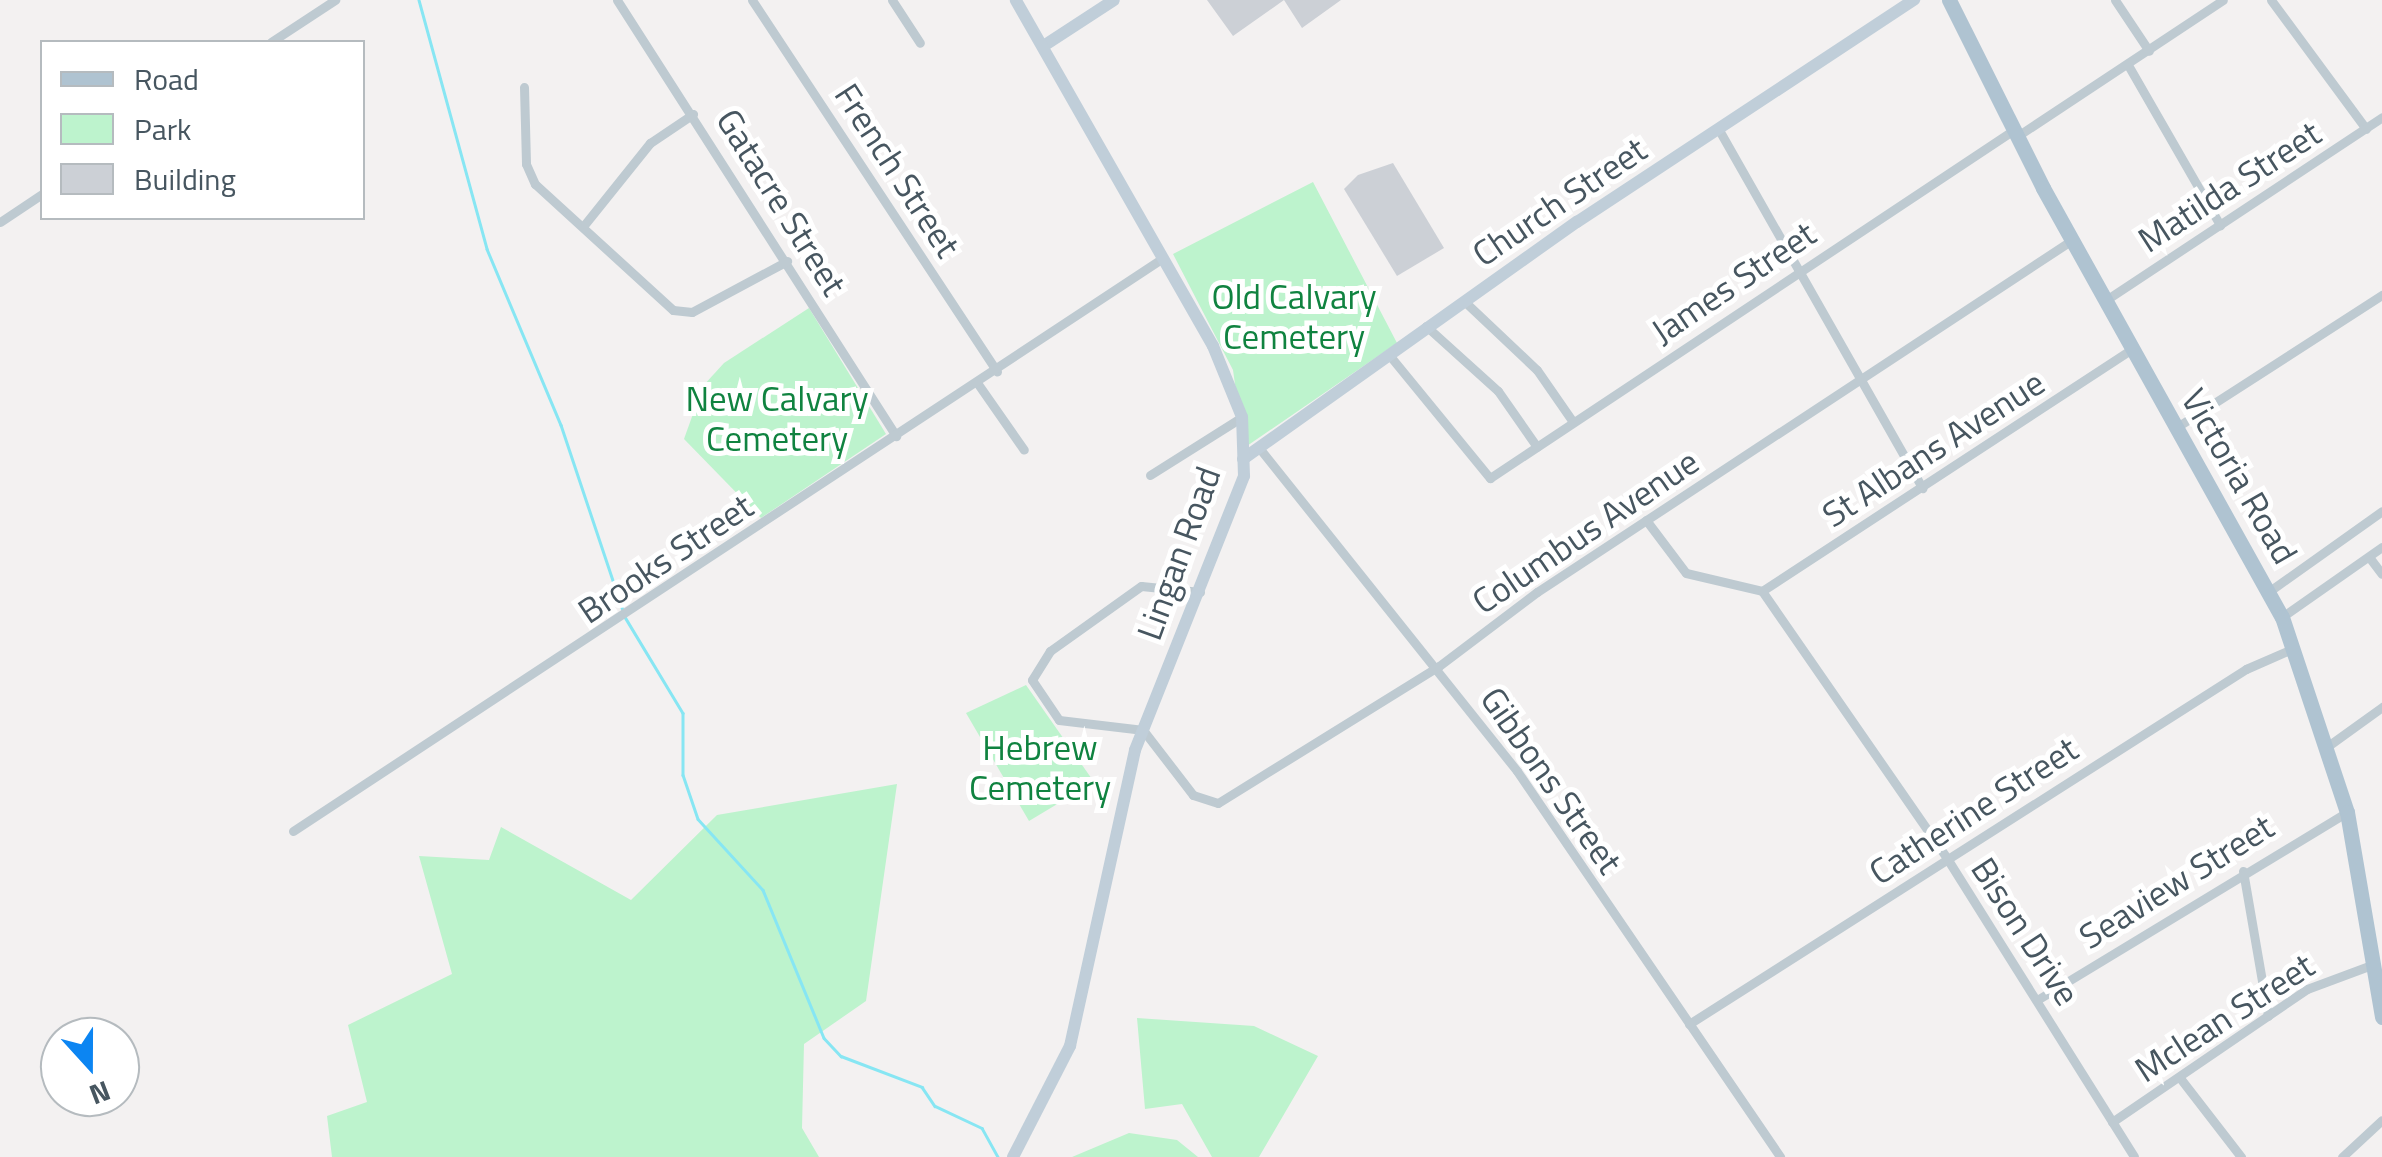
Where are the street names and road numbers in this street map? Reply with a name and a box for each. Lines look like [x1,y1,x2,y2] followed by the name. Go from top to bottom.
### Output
[826,76,970,264] street label: French Street
[708,101,856,303] street label: Gatacre Street
[2130,111,2328,261] street label: Matilda Street
[1464,128,1654,274] street label: Church Street
[1643,212,1823,352] street label: James Street
[1814,361,2052,535] street label: St Albans Avenue
[2173,381,2307,571] street label: Victoria Road
[1464,440,1706,622] street label: Columbus Avenue
[1127,461,1229,645] street label: Lingan Road
[570,484,760,632] street label: Brooks Street
[1472,679,1632,881] street label: Gibbons Street
[1861,727,2085,893] street label: Catherine Street
[2071,805,2281,957] street label: Seaview Street
[1963,850,2089,1012] street label: Bison Drive
[2127,944,2321,1090] street label: Mclean Street

